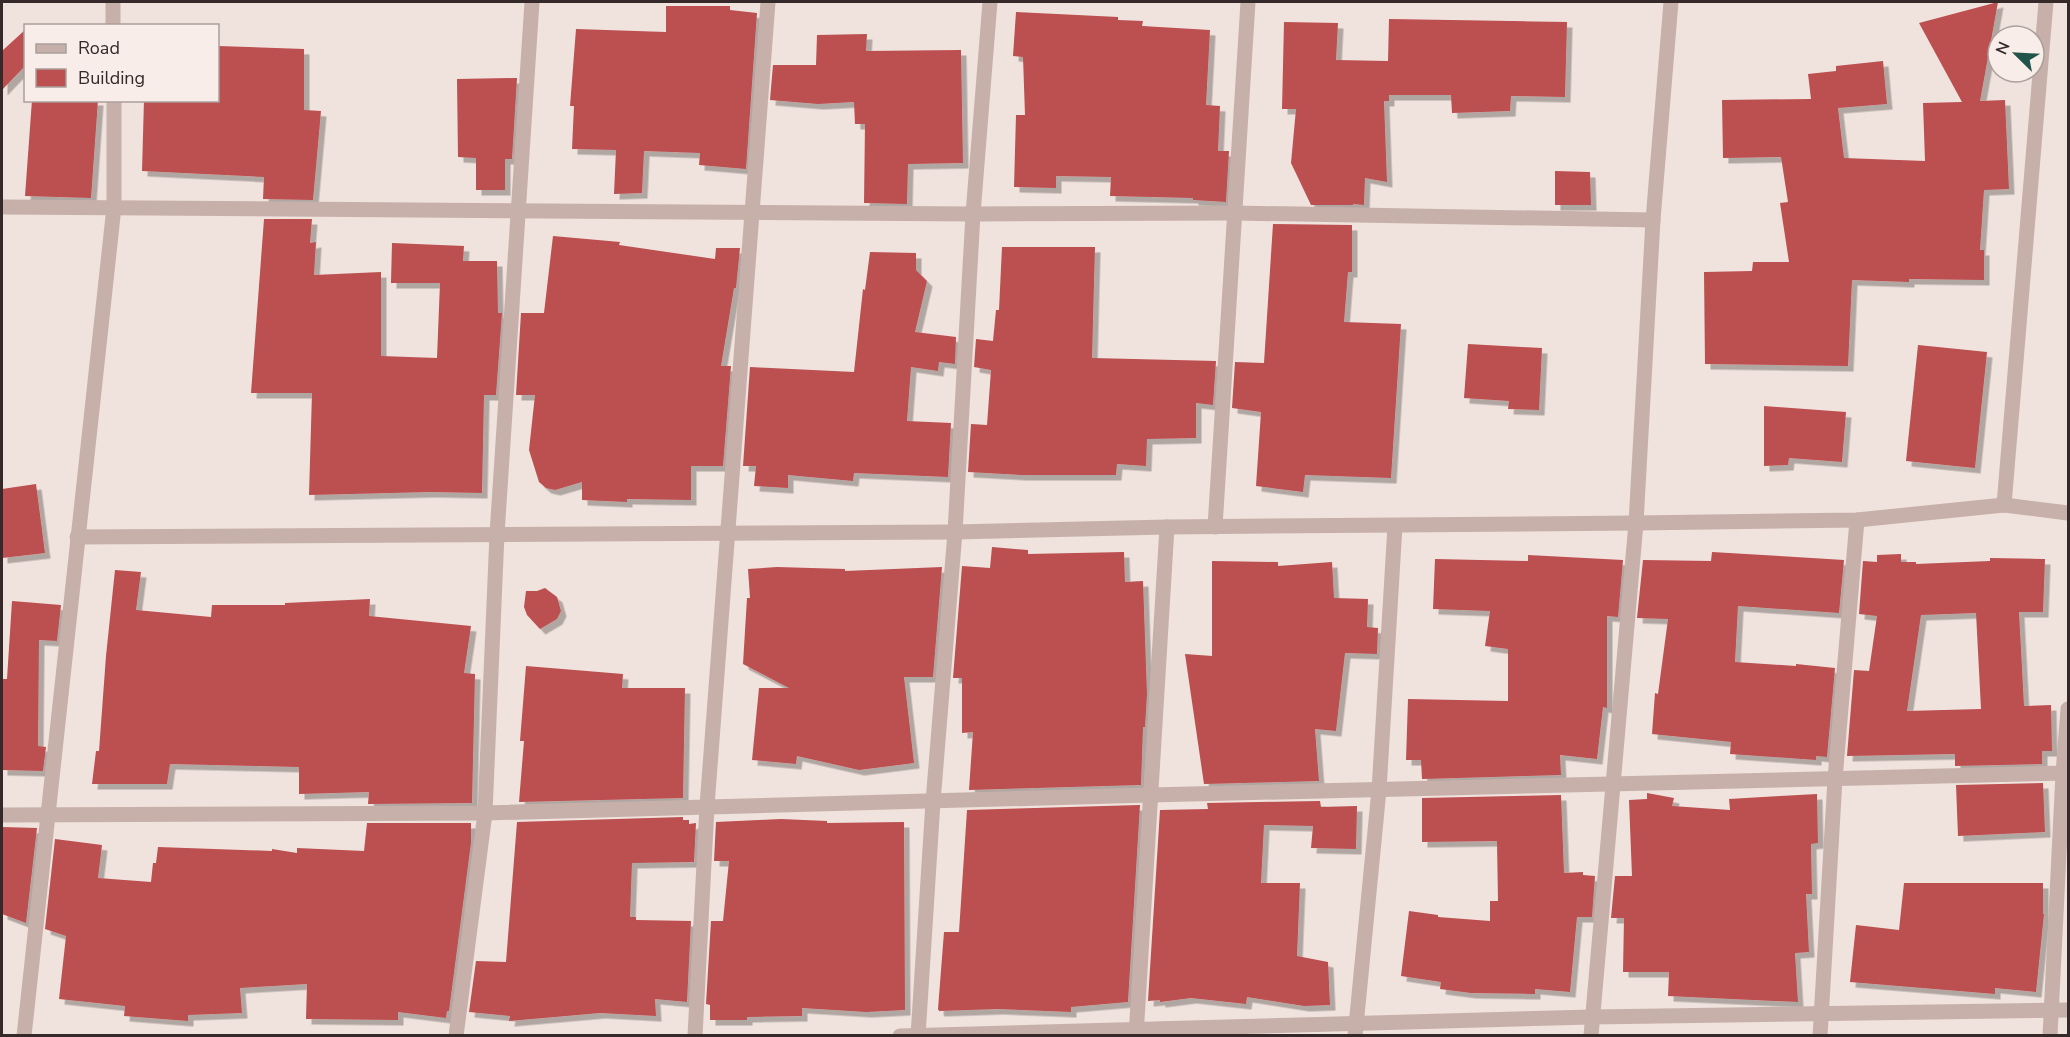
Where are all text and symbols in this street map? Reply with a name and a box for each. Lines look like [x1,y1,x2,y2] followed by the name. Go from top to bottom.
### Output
[24,24,219,102] legend
[1986,24,2046,84] north arrow
[78,36,120,60] text: Road
[1991,38,2016,58] text: N
[78,66,145,90] text: Building

